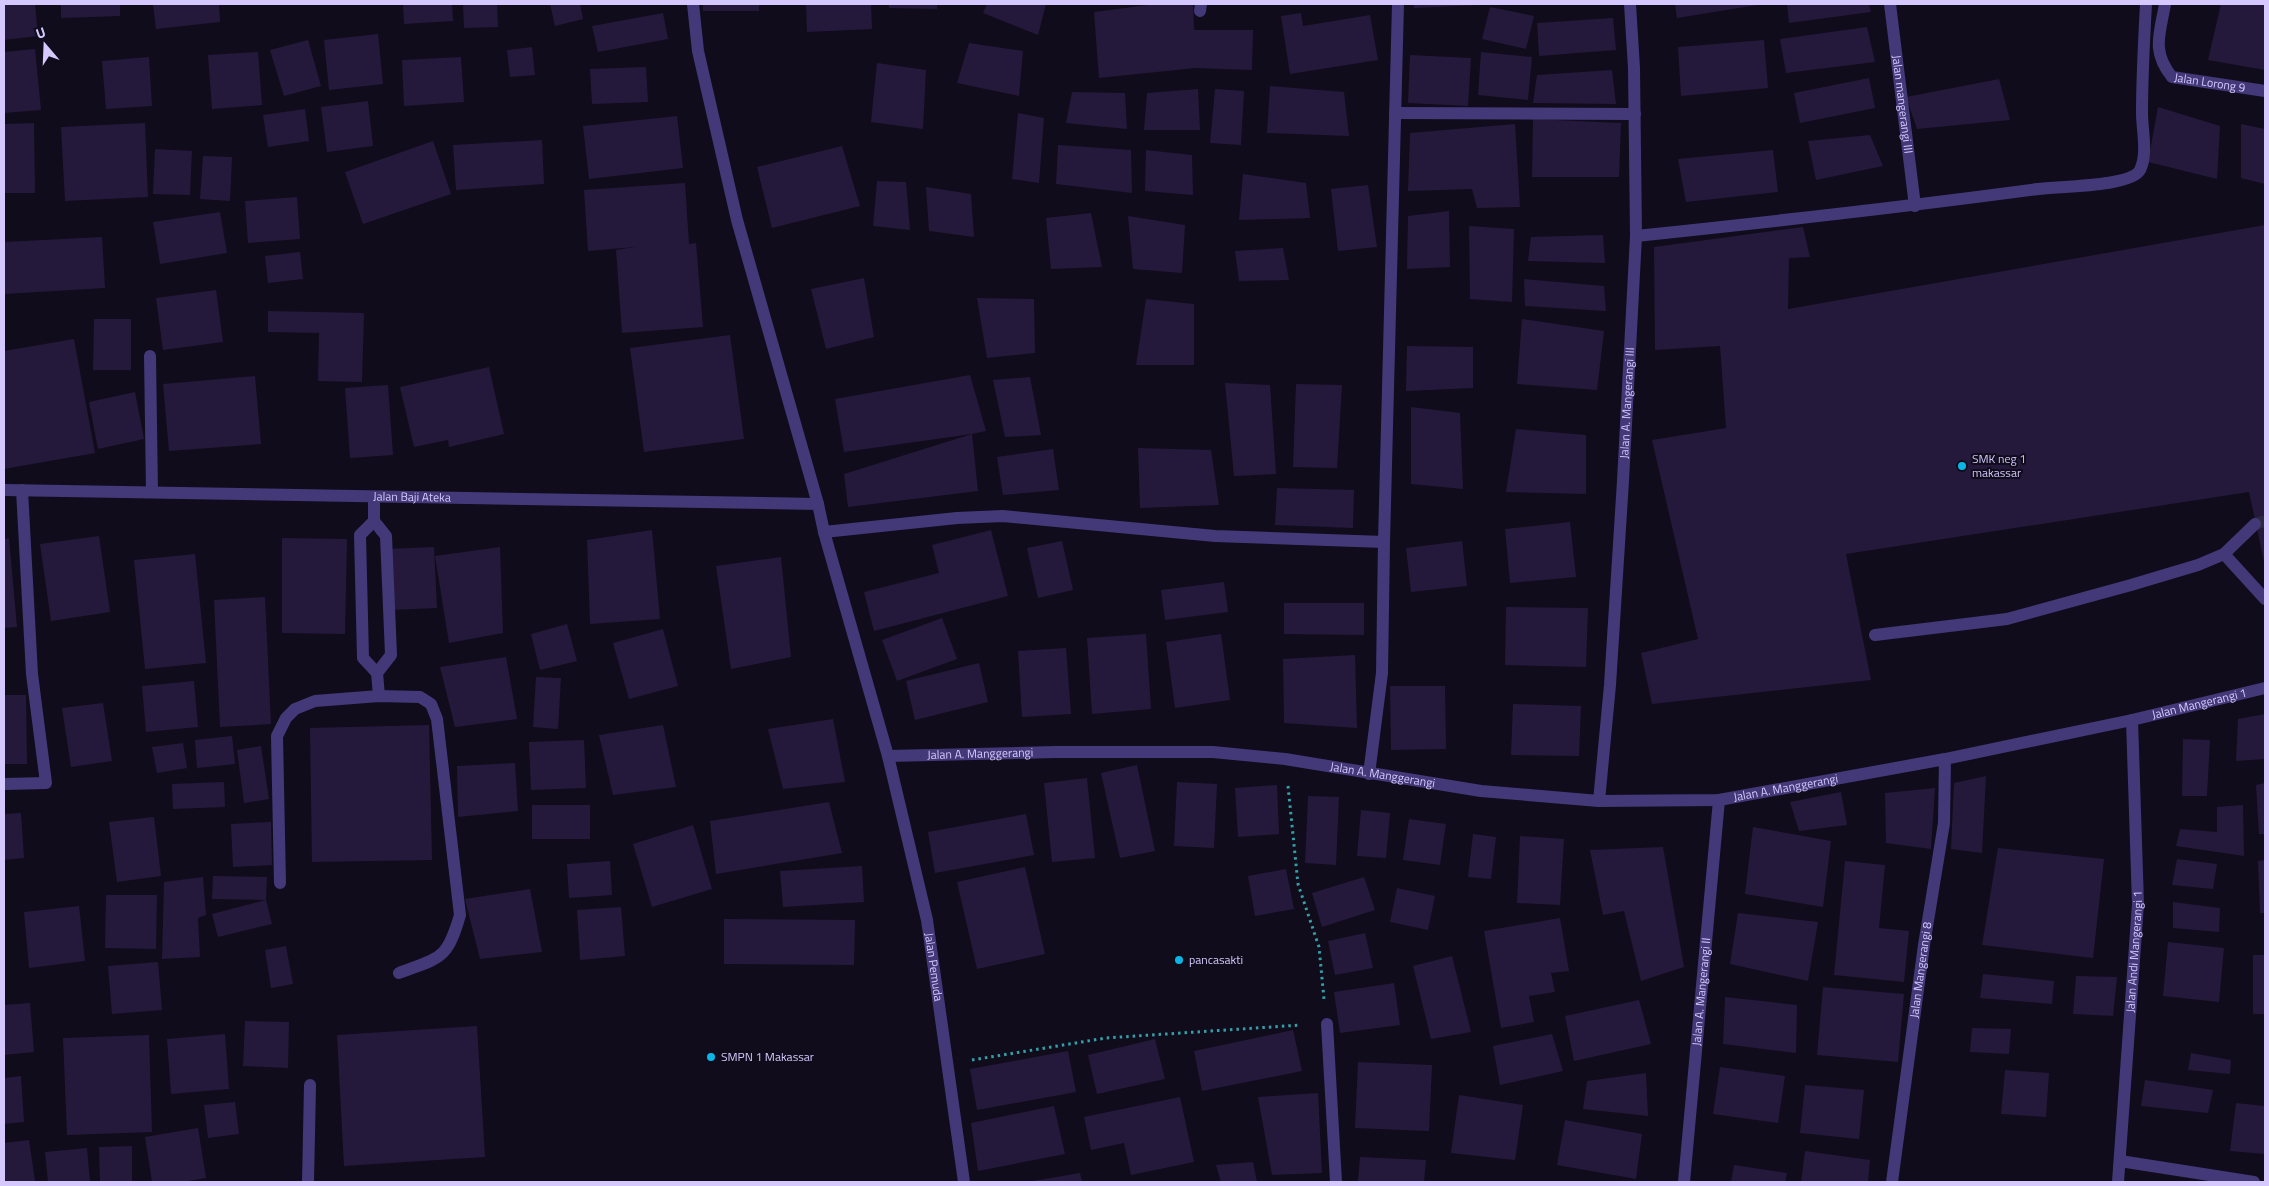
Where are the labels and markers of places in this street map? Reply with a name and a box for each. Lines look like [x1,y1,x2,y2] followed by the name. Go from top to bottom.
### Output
[1972,449,2026,482] place label: SMK neg 1 makassar
[1956,460,1968,472] marker: SMK neg 1 makassar
[1189,950,1243,969] place label: pancasakti
[1173,954,1185,966] marker: pancasakti
[721,1047,814,1066] place label: SMPN 1 Makassar
[705,1051,717,1063] marker: SMPN 1 Makassar

